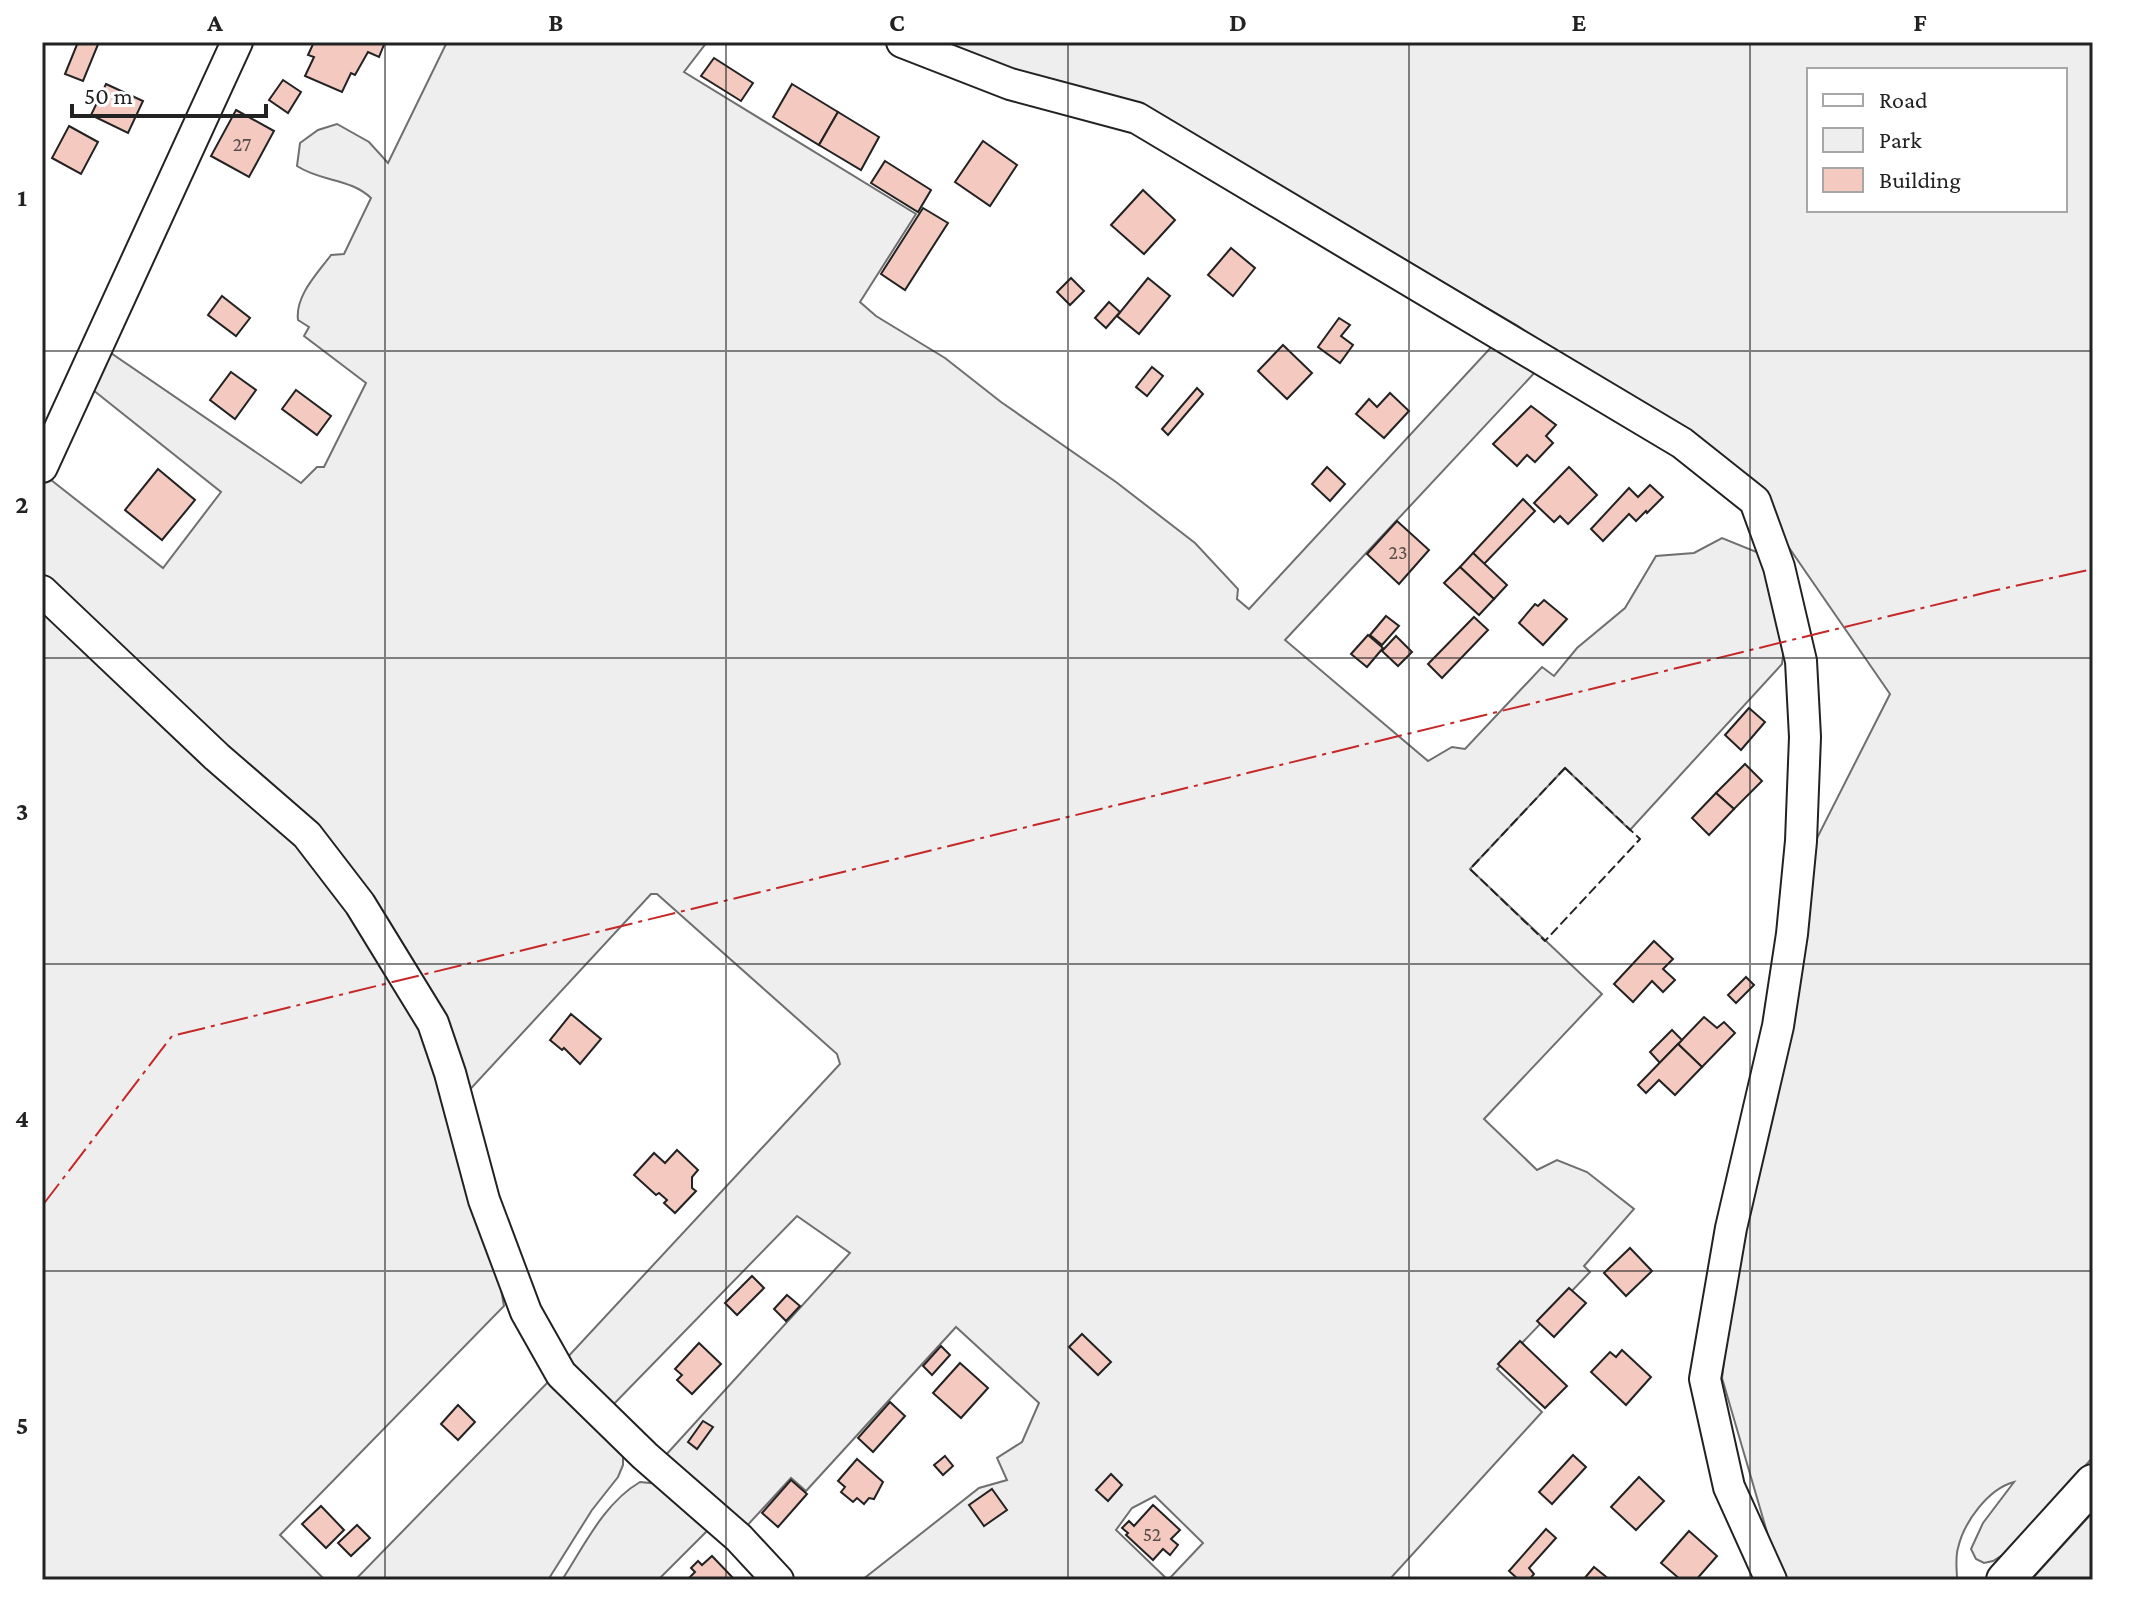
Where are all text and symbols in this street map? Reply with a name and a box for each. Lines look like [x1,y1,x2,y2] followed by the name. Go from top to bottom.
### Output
[206,8,223,37] text: A
[548,8,564,37] text: B
[889,8,905,37] text: C
[1229,8,1247,37] text: D
[1572,8,1587,37] text: E
[1913,8,1927,37] text: F
[72,68,266,118] scale bar
[1807,68,2067,212] legend
[84,82,133,109] text: 50 m
[1879,86,1928,113] text: Road
[1879,126,1922,153] text: Park
[233,133,251,155] house number: 27
[1879,166,1961,193] text: Building
[17,183,27,212] text: 1
[15,490,29,519] text: 2
[1388,541,1408,563] house number: 23
[16,797,28,826] text: 3
[15,1104,29,1133] text: 4
[16,1411,28,1440] text: 5
[1143,1523,1161,1545] house number: 52

